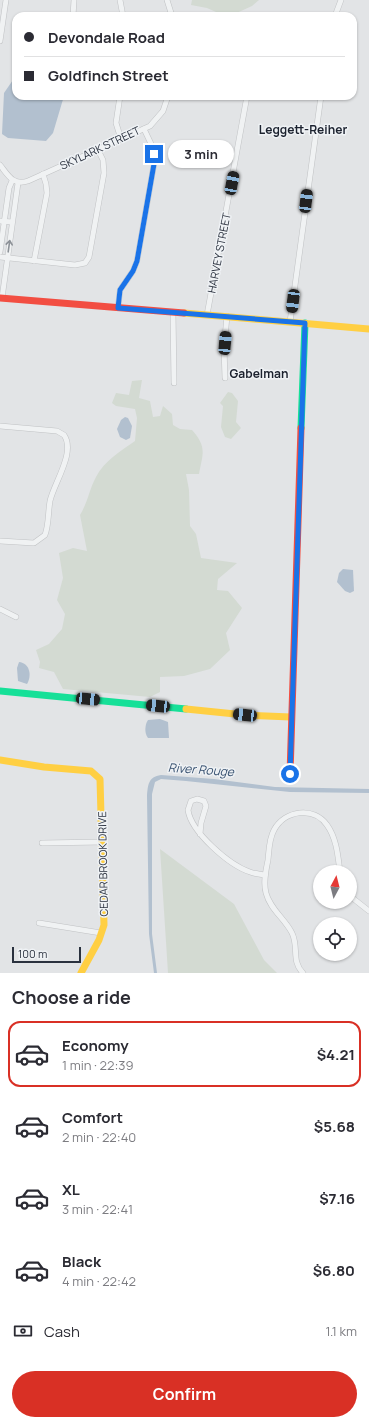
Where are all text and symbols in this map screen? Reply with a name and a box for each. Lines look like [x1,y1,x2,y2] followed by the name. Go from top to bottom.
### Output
[48,27,165,48] text: Devondale Road
[48,65,169,86] text: Goldfinch Street
[259,121,347,138] district label: Leggett-Reiher
[57,122,143,173] street label: SKYLARK STREET
[168,140,234,168] callout: 3 min
[145,145,163,163] route end
[184,145,218,163] text: 3 min
[224,170,240,196] car
[299,188,313,214] car
[203,211,234,294] street label: HARVEY STREET
[5,240,13,253] one-way arrow
[286,288,300,314] car
[218,331,232,355] car
[230,365,288,382] district label: Gabelman
[76,692,100,706] car
[145,699,171,713] car
[232,708,258,722] car
[168,759,235,780] water label: River Rouge
[281,765,299,783] route start
[94,811,111,917] street label: CEDAR BROOK DRIVE
[313,865,357,909] north arrow
[313,865,357,961] map controls
[313,917,357,961] button: locate
[12,945,81,964] scale bar
[18,946,47,961] text: 100 m
[12,985,131,1009] text: Choose a ride
[62,1035,129,1056] text: Economy
[14,1036,50,1072] icon: car
[317,1044,355,1065] text: $4.21
[62,1056,134,1074] text: 1 min · 22:39
[62,1107,123,1128] text: Comfort
[14,1108,50,1144] icon: car
[314,1116,355,1137] text: $5.68
[62,1128,136,1146] text: 2 min · 22:40
[62,1179,80,1200] text: XL
[14,1180,50,1216] icon: car
[319,1188,355,1209] text: $7.16
[62,1200,133,1218] text: 3 min · 22:41
[62,1251,101,1272] text: Black
[14,1252,50,1288] icon: car
[313,1260,355,1281] text: $6.80
[62,1272,136,1290] text: 4 min · 22:42
[12,1320,34,1342] icon: cash
[44,1321,80,1342] text: Cash
[326,1322,357,1340] text: 1.1 km
[12,1371,357,1417] button: Confirm

